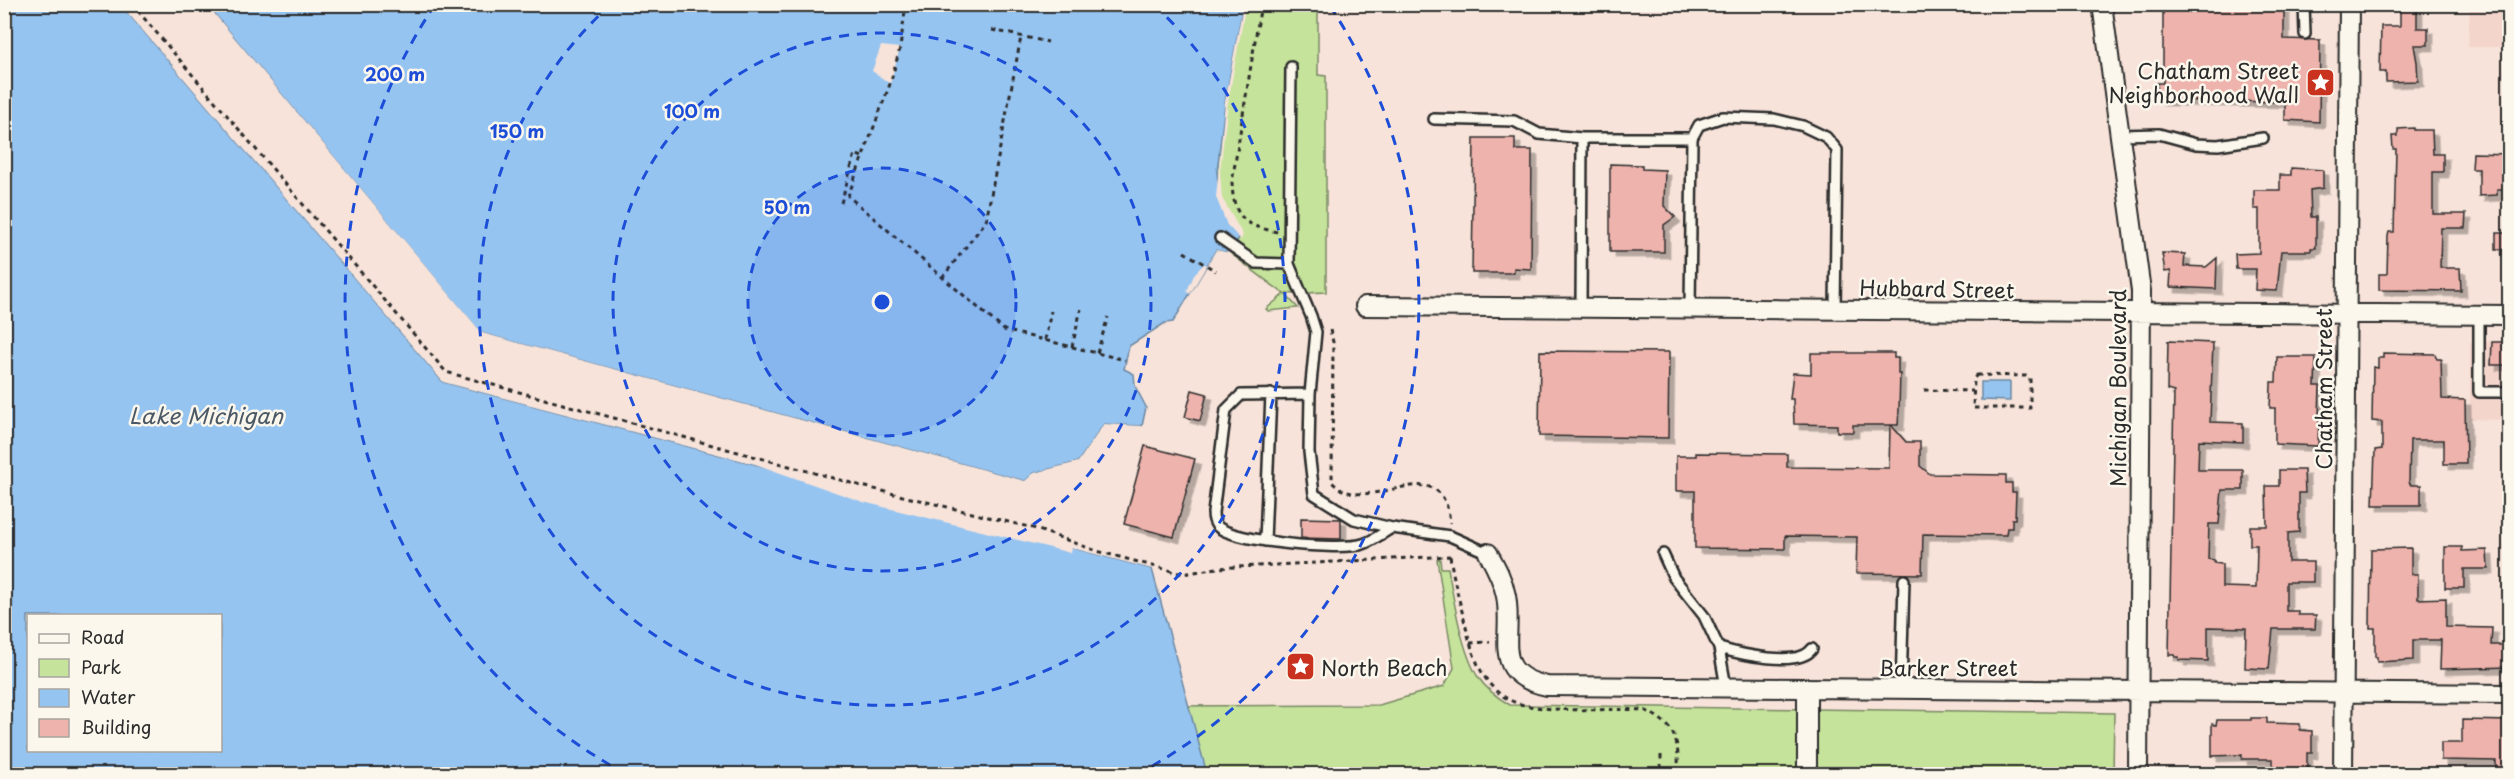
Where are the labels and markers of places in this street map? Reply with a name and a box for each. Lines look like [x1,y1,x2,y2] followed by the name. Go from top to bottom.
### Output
[2109,54,2299,110] place label: Chatham Street Neighborhood Wall
[2304,66,2336,98] place icon: Chatham Street Neighborhood Wall
[872,292,892,312] centre of rings
[1284,651,1316,683] place icon: North Beach
[1321,651,1447,683] place label: North Beach

